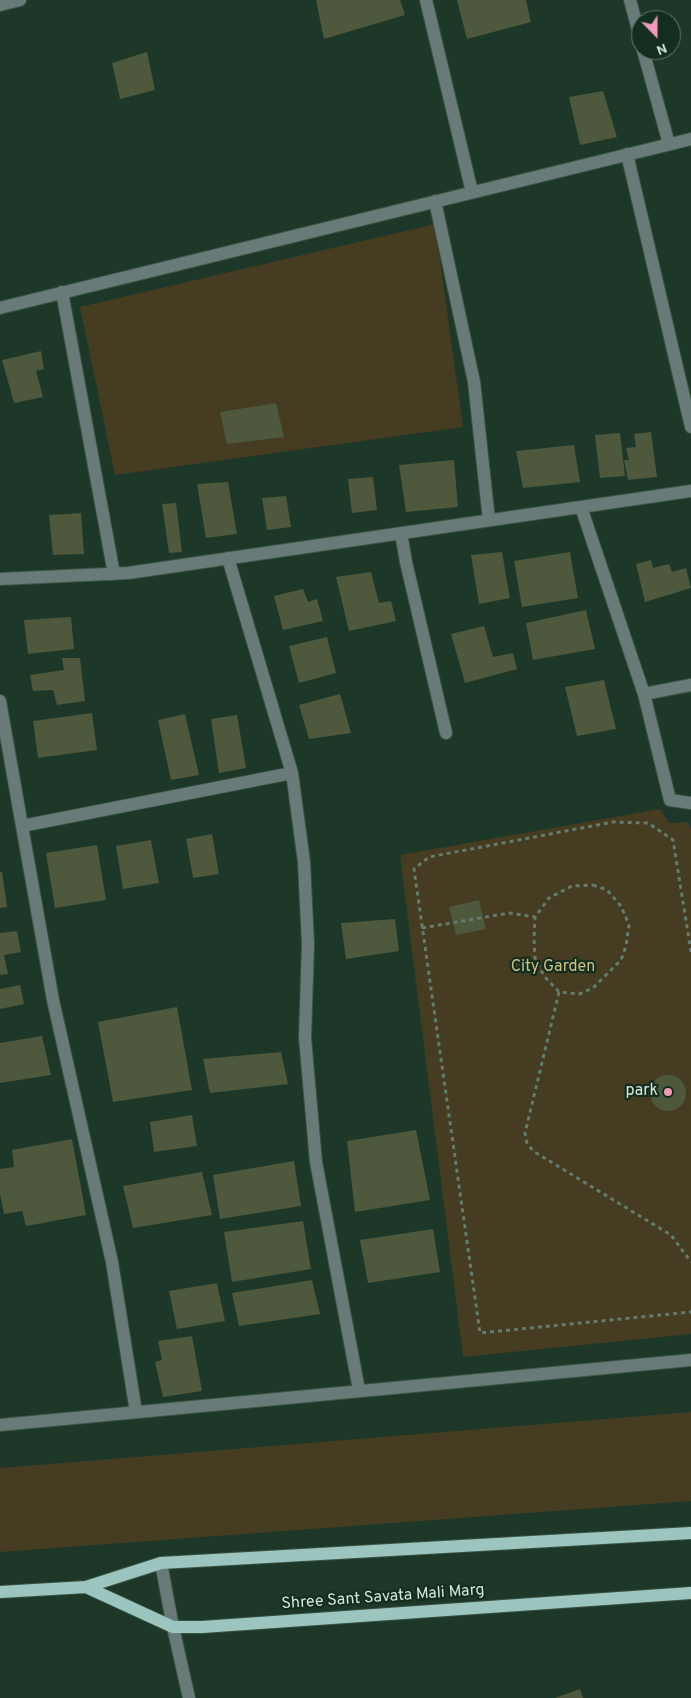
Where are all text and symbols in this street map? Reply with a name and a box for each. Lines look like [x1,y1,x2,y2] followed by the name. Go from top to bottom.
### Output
[631,10,681,60] north arrow
[654,39,669,58] text: N
[511,958,595,978] park label: City Garden
[625,1082,658,1102] place label: park
[662,1086,674,1098] marker: park
[281,1581,485,1615] street label: Shree Sant Savata Mali Marg

